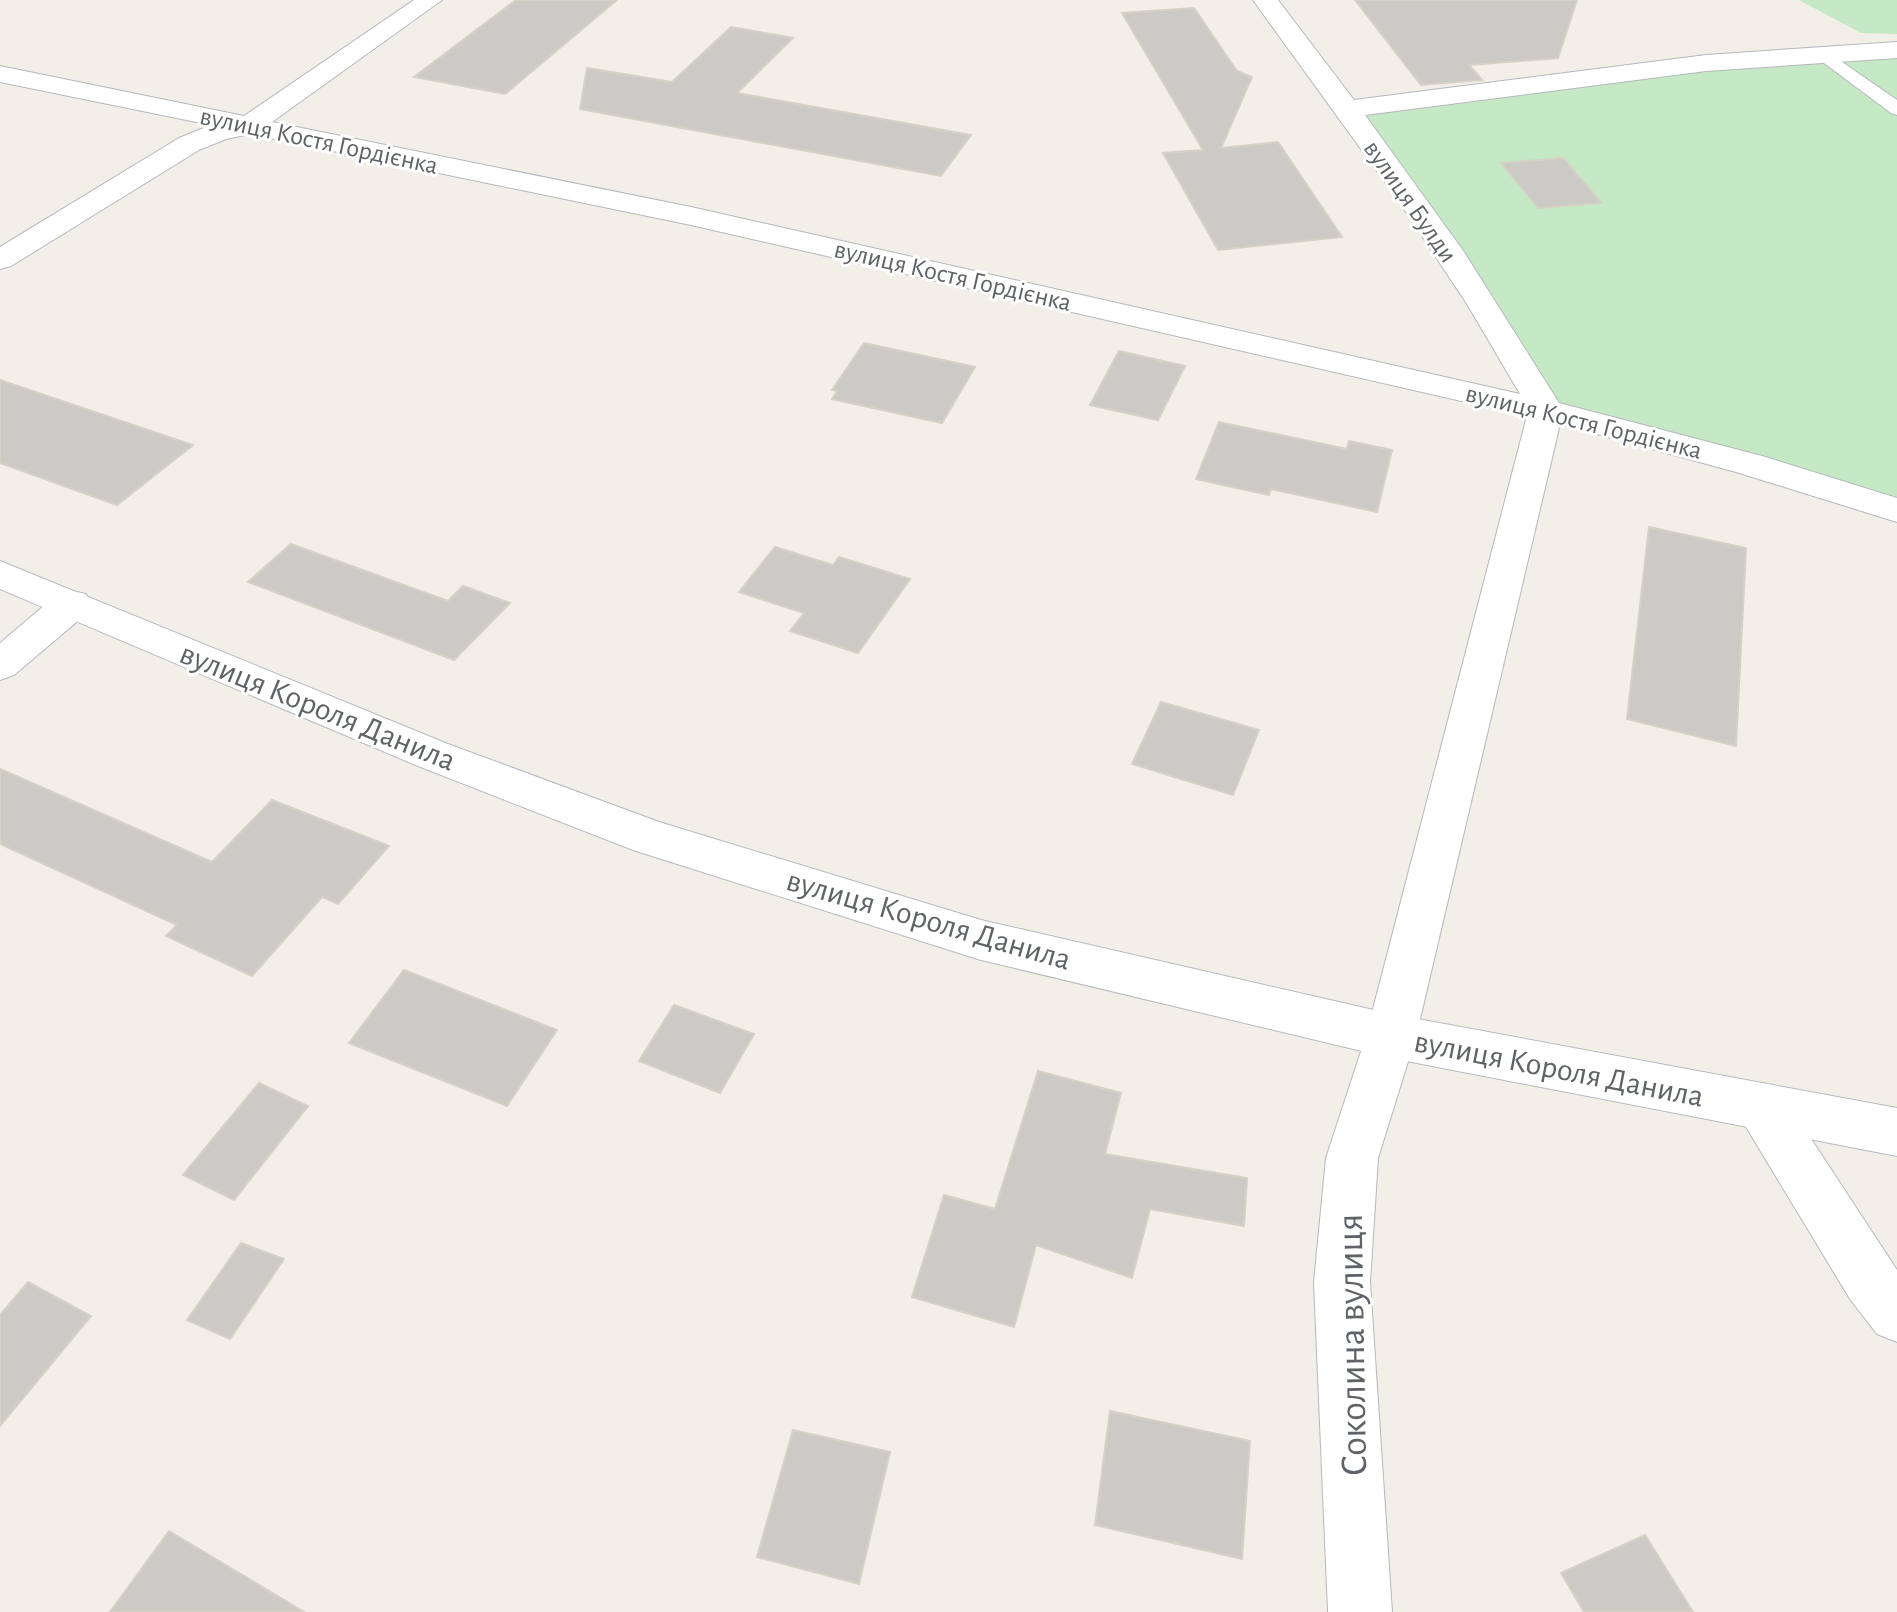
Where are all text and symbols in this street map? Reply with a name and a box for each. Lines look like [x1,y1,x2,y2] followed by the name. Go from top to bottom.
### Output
[197,103,440,179] street label: вулиця Костя Гордієнка
[1359,136,1462,267] street label: вулиця Булди
[832,236,1074,316] street label: вулиця Костя Гордієнка
[1463,380,1705,464] street label: вулиця Костя Гордієнка
[175,637,460,777] street label: вулиця Короля Данила
[783,864,1075,976] street label: вулиця Короля Данила
[1411,1025,1706,1113] street label: вулиця Короля Данила
[1332,1213,1374,1477] street label: Соколина вулиця

